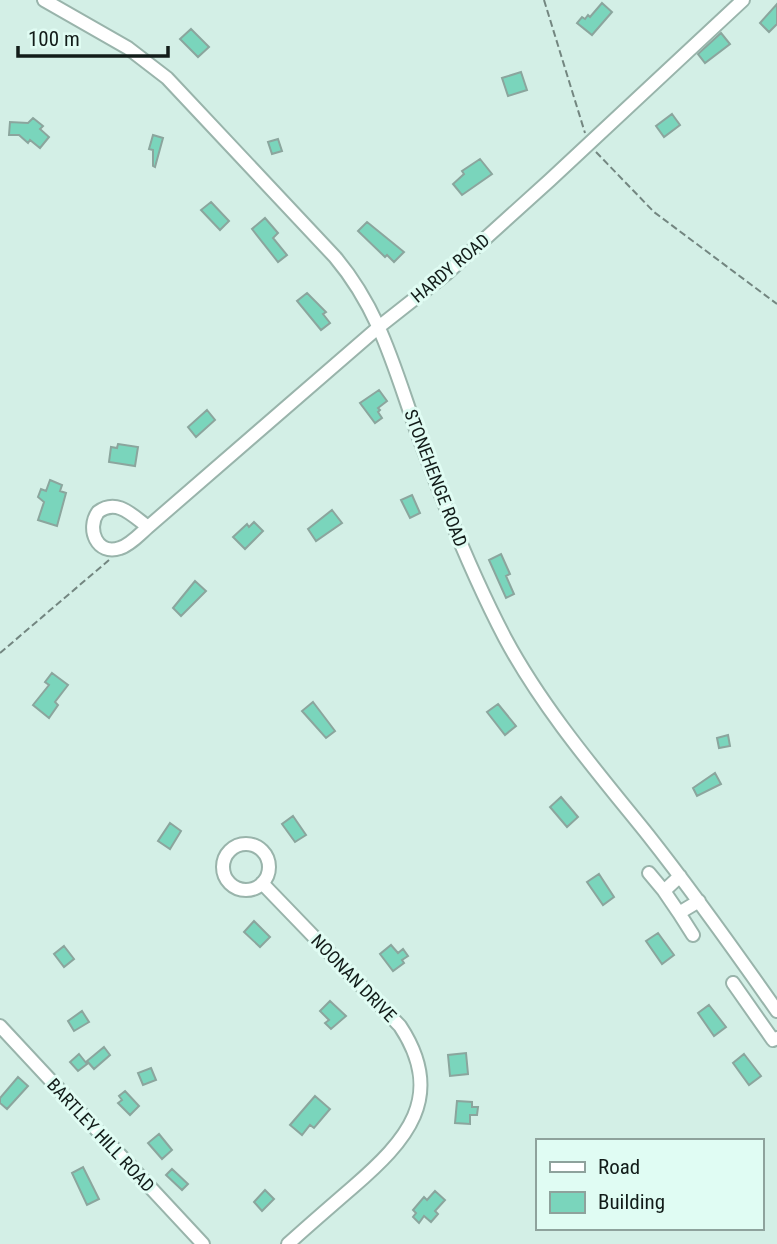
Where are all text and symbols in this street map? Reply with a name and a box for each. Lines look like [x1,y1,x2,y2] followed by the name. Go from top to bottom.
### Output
[18,14,168,58] scale bar
[28,27,80,51] text: 100 m
[407,229,493,307] street label: HARDY ROAD
[400,406,472,550] street label: STONEHENGE ROAD
[307,930,401,1026] street label: NOONAN DRIVE
[43,1074,159,1196] street label: BARTLEY HILL ROAD
[536,1139,763,1230] legend
[598,1155,640,1179] text: Road
[598,1190,665,1214] text: Building

